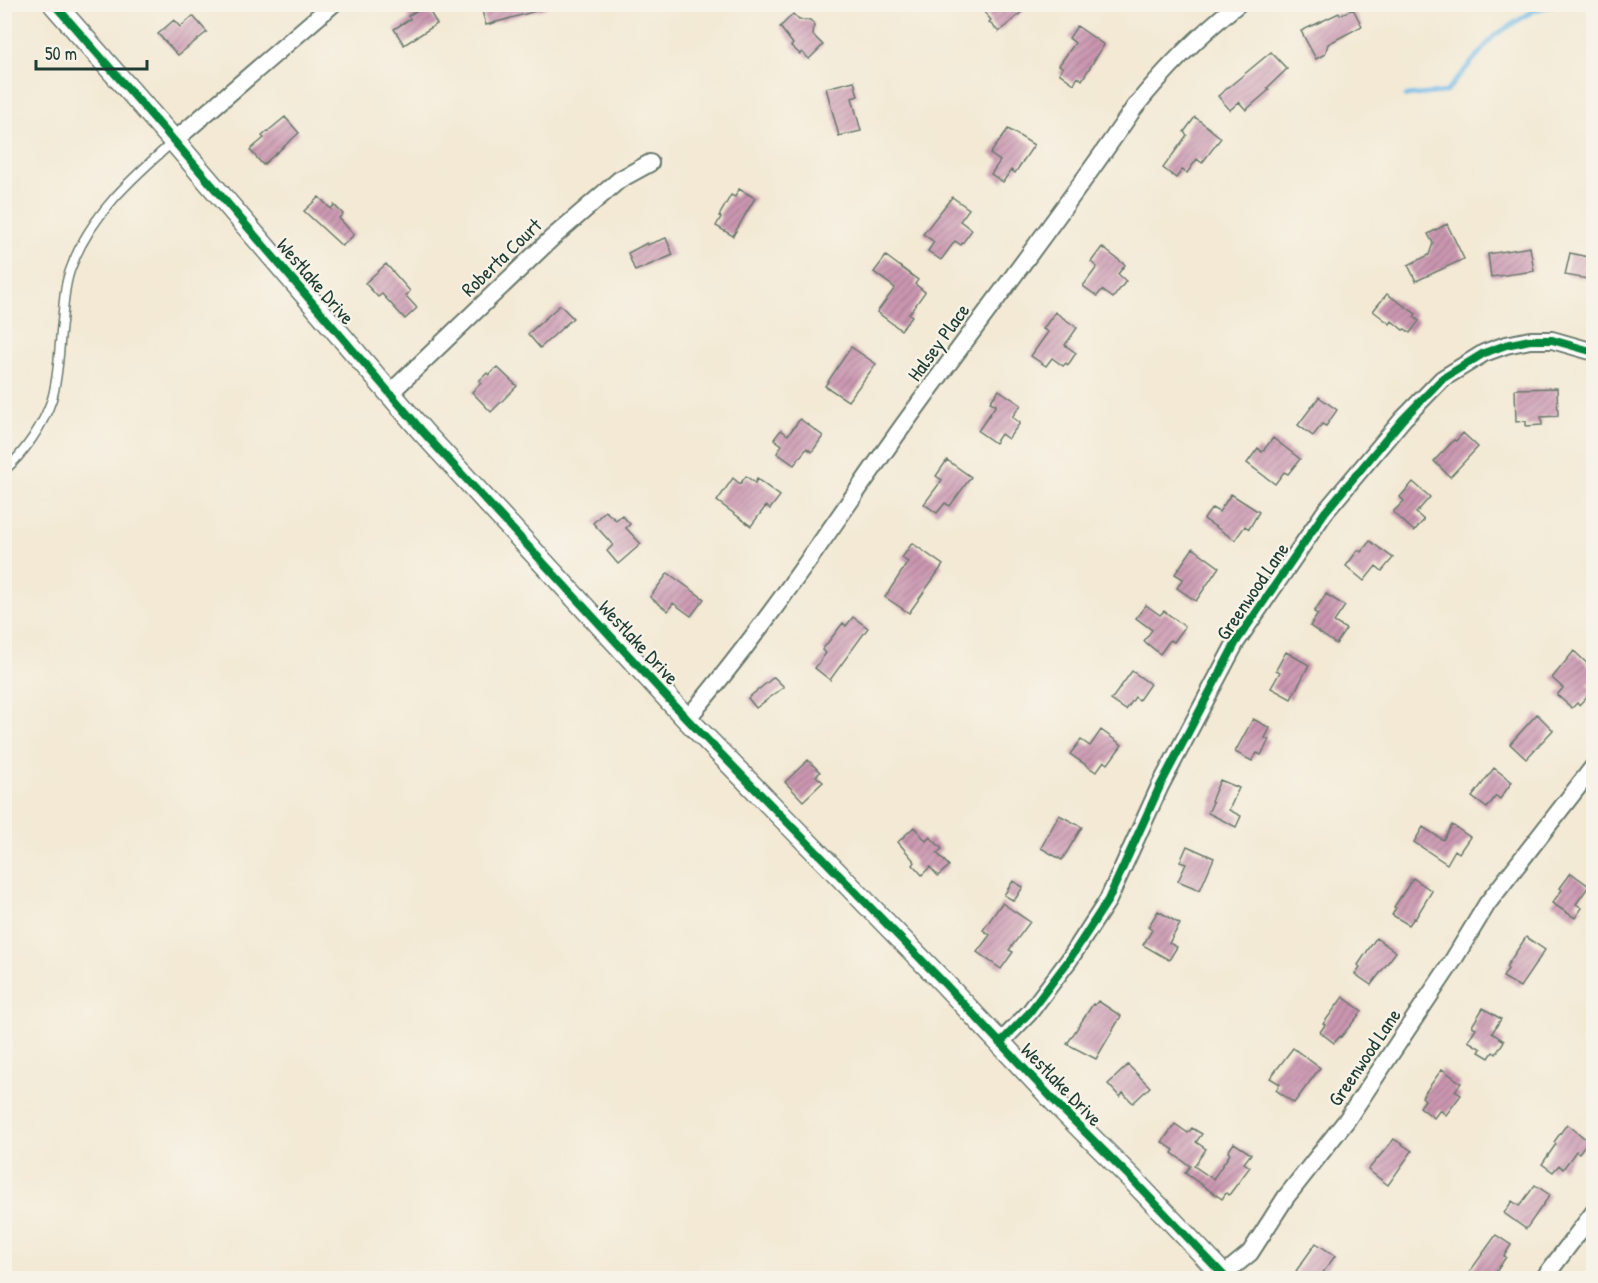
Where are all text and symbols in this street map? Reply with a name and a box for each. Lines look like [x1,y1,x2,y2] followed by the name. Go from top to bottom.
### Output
[36,33,147,71] scale bar
[45,41,77,66] text: 50 m
[455,211,548,302] street label: Roberta Court
[271,232,361,330] street label: Westlake Drive
[901,298,975,386] street label: Halsey Place
[1209,537,1295,645] street label: Greenwood Lane
[593,594,685,690] street label: Westlake Drive
[1321,1003,1407,1111] street label: Greenwood Lane
[1015,1036,1109,1132] street label: Westlake Drive

